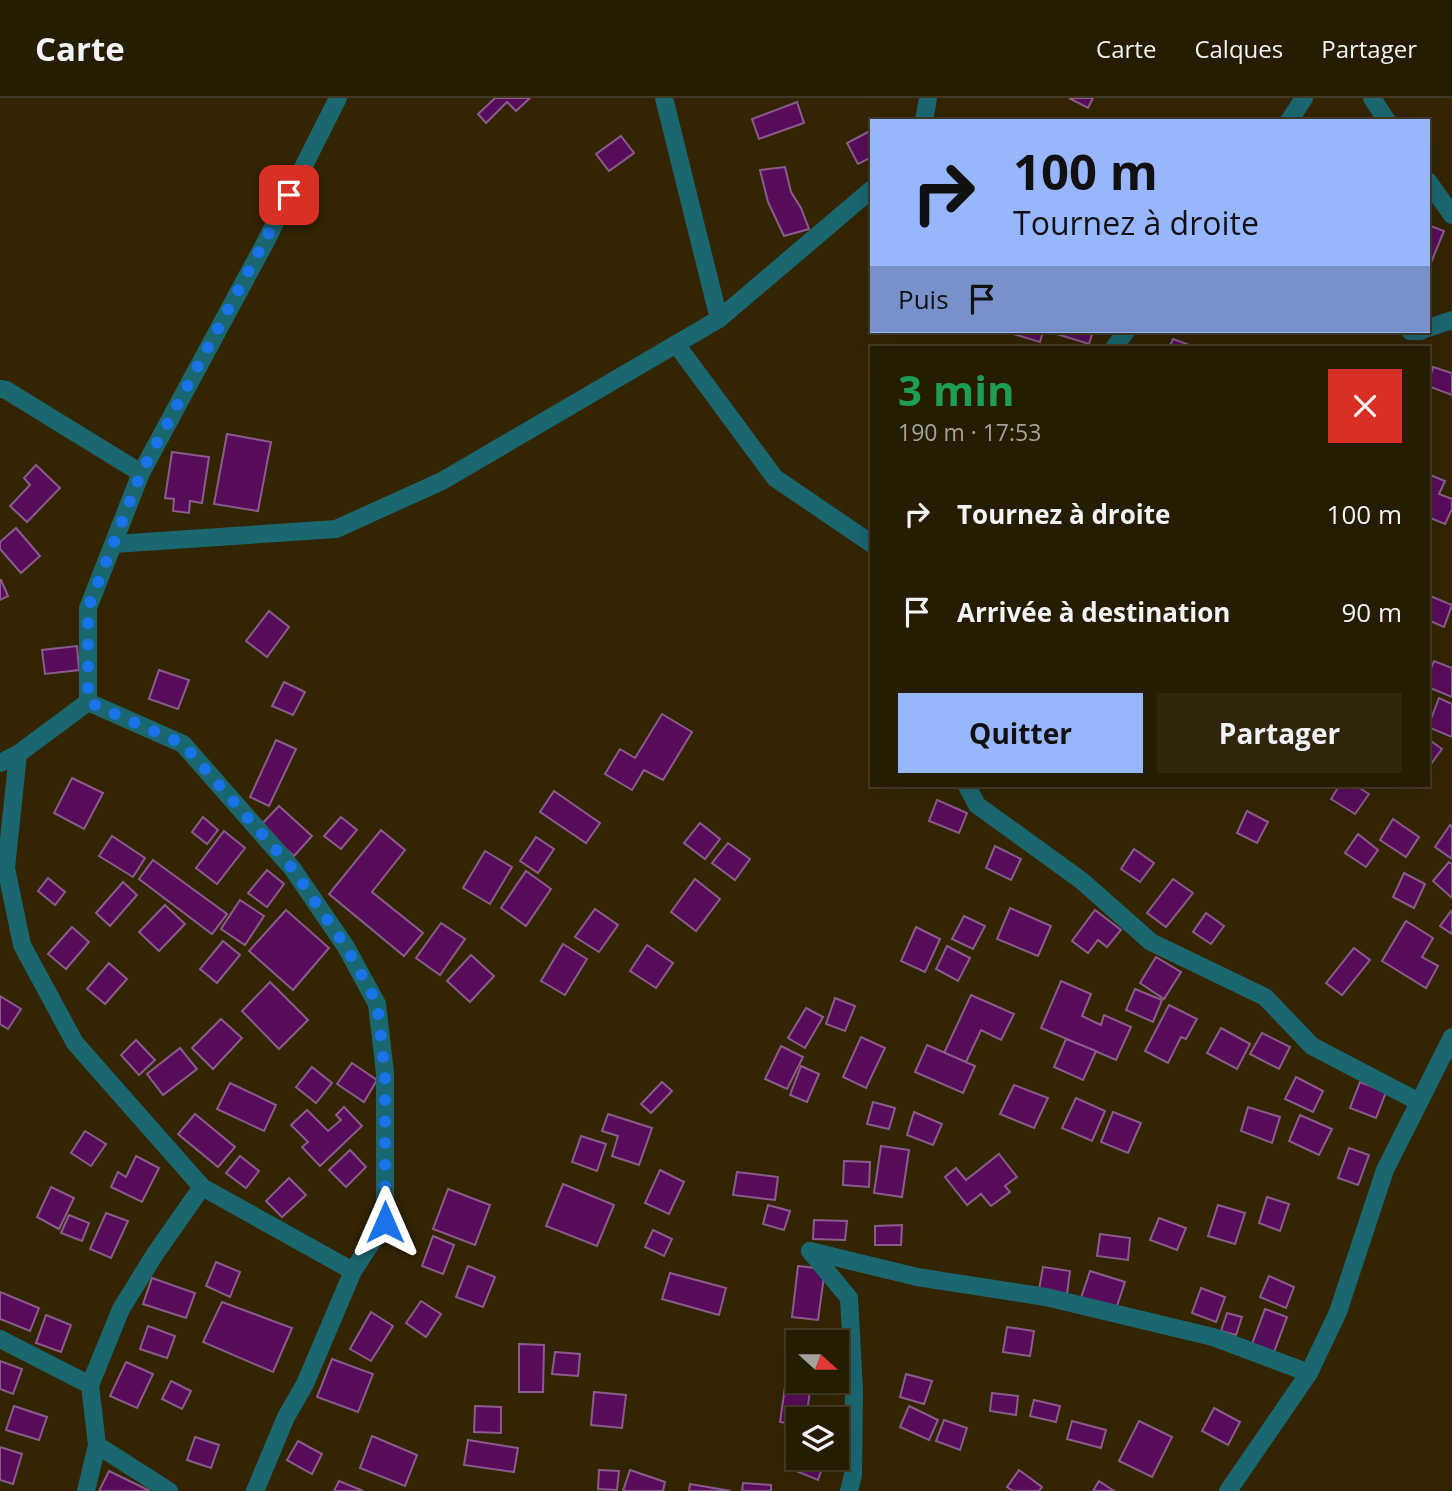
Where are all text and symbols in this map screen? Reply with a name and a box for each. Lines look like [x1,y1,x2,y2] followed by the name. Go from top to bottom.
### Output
[35,26,125,71] text: Carte
[1096,32,1156,65] text: Carte
[1194,32,1283,65] text: Calques
[1321,32,1417,65] text: Partager
[1013,138,1158,204] text: 100 m
[898,147,989,238] icon: right
[259,165,319,225] pin
[270,176,308,214] icon: arrive
[1013,201,1259,244] text: Tournez à droite
[963,280,1001,318] icon: arrive
[898,281,949,317] text: Puis
[898,361,1015,418] text: 3 min
[1328,369,1402,443] button: close
[898,416,1041,448] text: 190 m · 17:53
[898,495,936,533] icon: right
[957,496,1170,532] text: Tournez à droite
[1327,496,1402,532] text: 100 m
[898,593,936,631] icon: arrive
[957,594,1230,630] text: Arrivée à destination
[1341,594,1402,630] text: 90 m
[898,693,1143,773] button: Quitter
[1157,693,1402,773] button: Partager
[348,1185,422,1259] position arrow
[786,1330,849,1393] north arrow
[786,1330,849,1470] map controls
[786,1407,849,1470] button: layers

